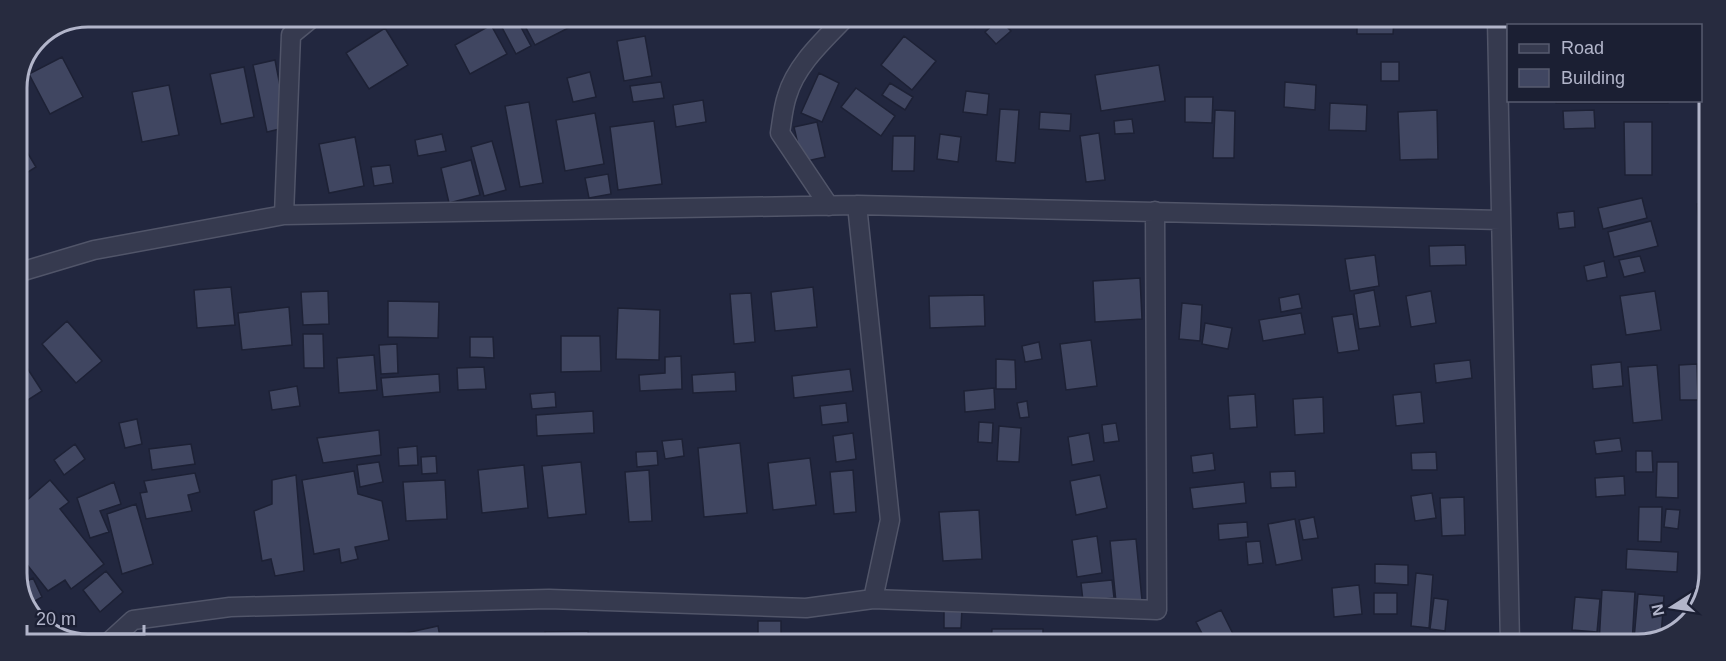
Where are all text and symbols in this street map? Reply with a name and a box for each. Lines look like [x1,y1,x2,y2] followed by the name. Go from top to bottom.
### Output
[1507,24,1702,102] legend
[1561,38,1604,58] text: Road
[1561,68,1625,88] text: Building
[1642,577,1702,637] north arrow
[27,598,144,636] scale bar
[1648,603,1667,617] text: N
[36,609,76,629] text: 20 m

